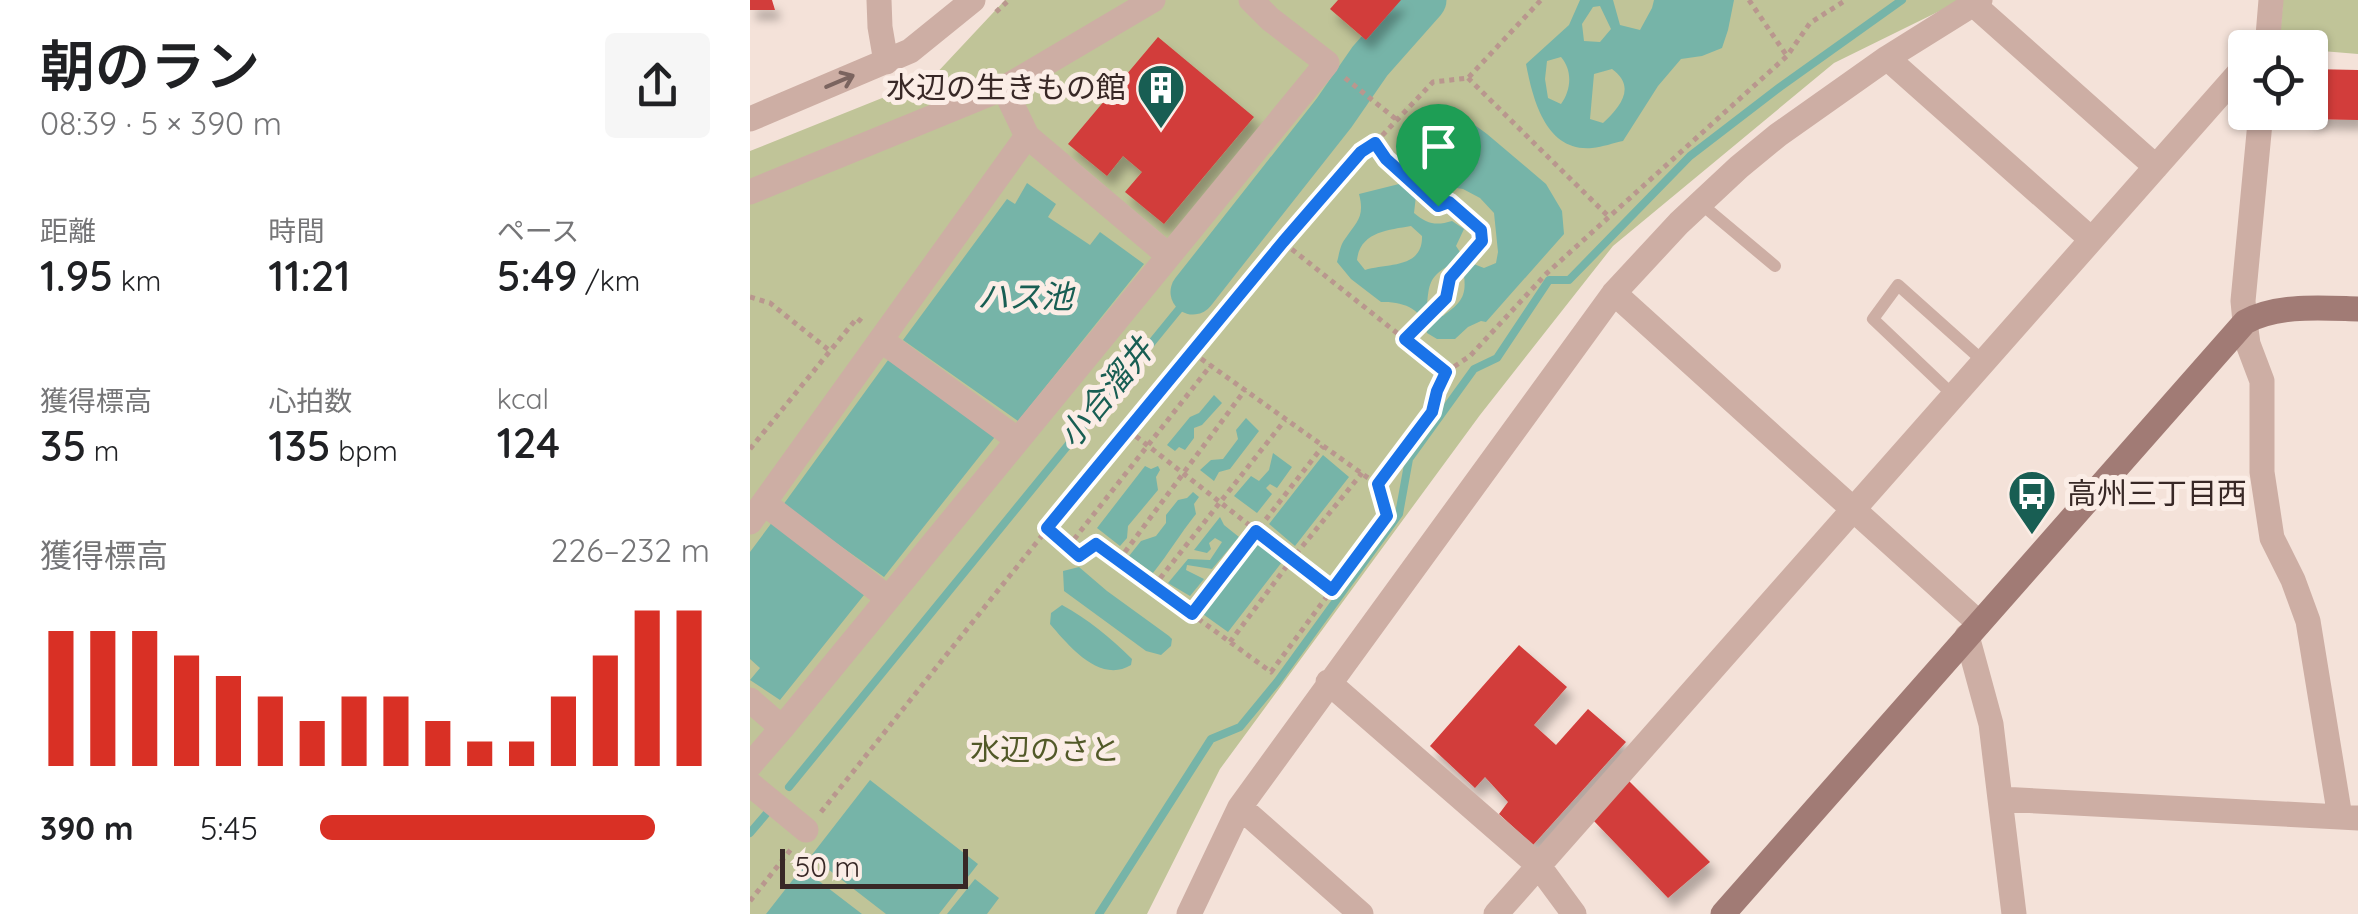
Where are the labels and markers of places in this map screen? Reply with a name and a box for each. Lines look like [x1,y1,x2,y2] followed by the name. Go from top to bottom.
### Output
[1135,62,1187,130] building icon: 水辺の生きもの館
[886,68,1126,106] place label: 水辺の生きもの館
[1396,104,1481,207] pin
[2006,468,2058,536] bus stop icon: 高州三丁目西
[2067,474,2247,512] place label: 高州三丁目西

